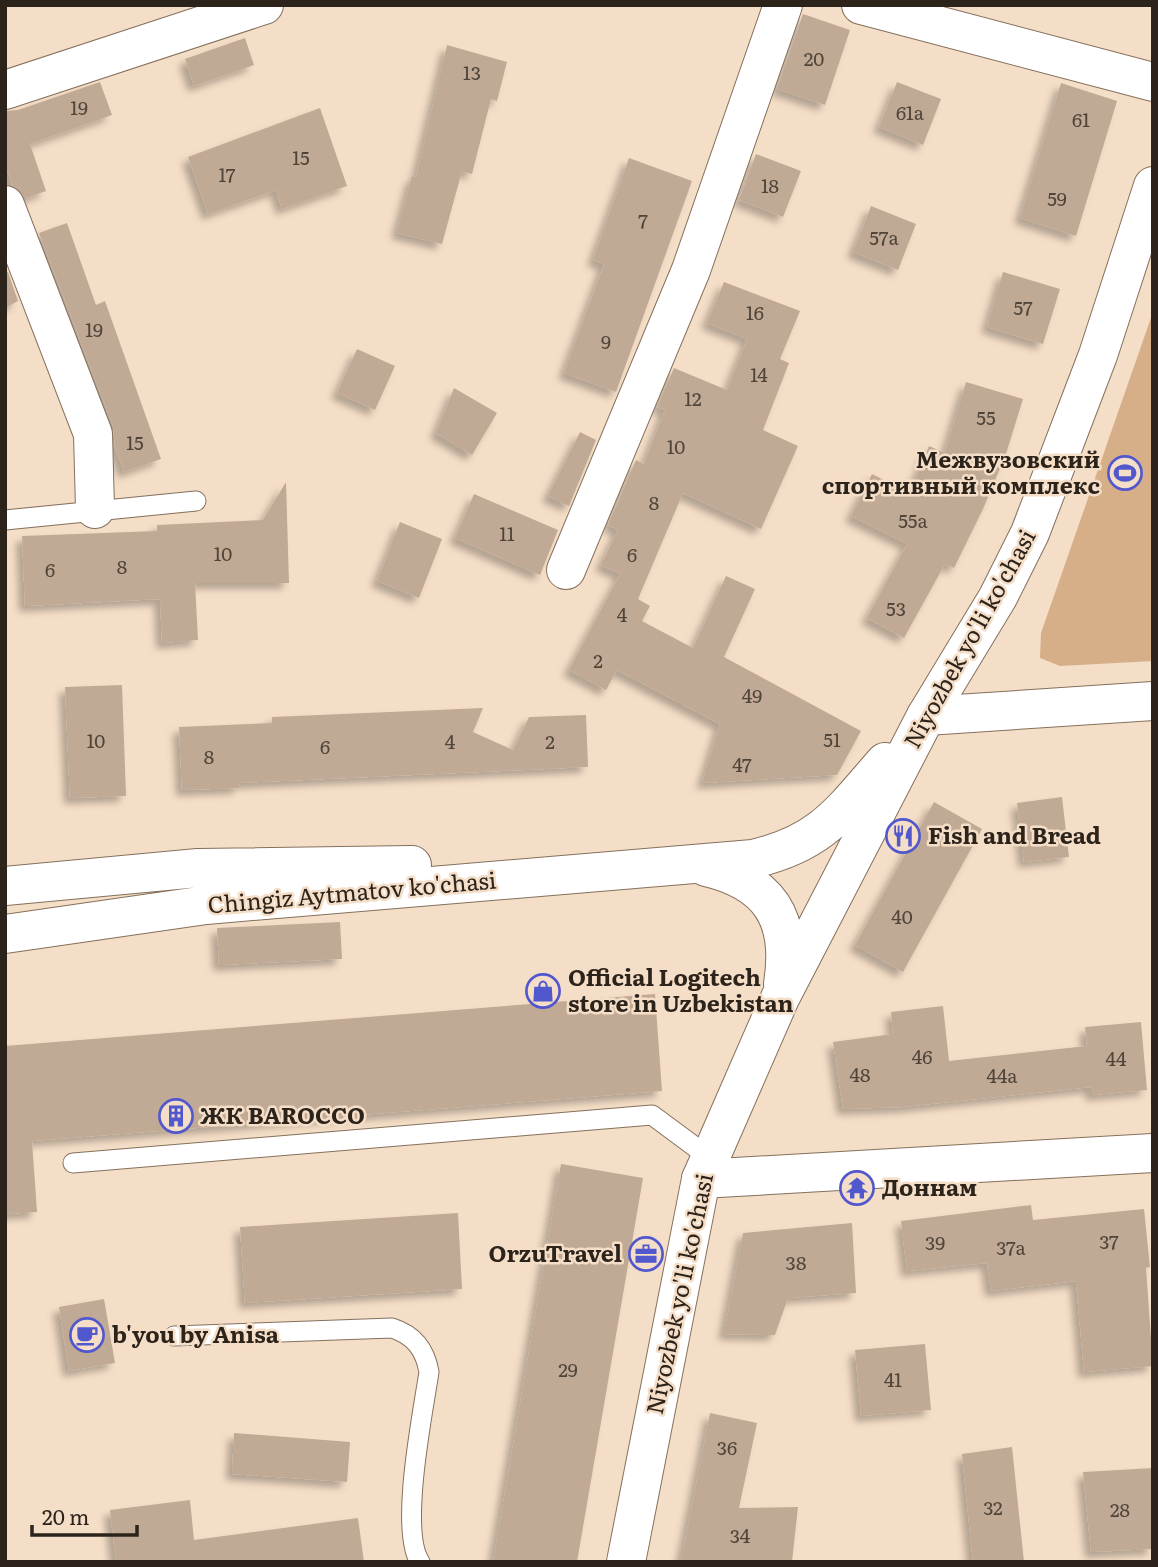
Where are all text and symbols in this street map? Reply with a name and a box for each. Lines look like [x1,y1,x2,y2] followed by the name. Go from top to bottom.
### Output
[804,44,824,72] house number: 20
[463,58,481,86] house number: 13
[70,93,88,121] house number: 19
[896,98,925,126] house number: 61a
[1072,105,1090,133] house number: 61
[292,143,310,171] house number: 15
[219,160,236,188] house number: 17
[761,171,779,199] house number: 18
[1047,184,1067,212] house number: 59
[638,206,648,234] house number: 7
[869,223,899,251] house number: 57a
[1013,293,1033,321] house number: 57
[746,298,764,326] house number: 16
[85,315,103,343] house number: 19
[601,327,611,355] house number: 9
[750,360,768,388] house number: 14
[684,384,702,412] house number: 12
[976,403,996,431] house number: 55
[126,428,144,456] house number: 15
[667,432,685,460] house number: 10
[822,441,1100,501] place label: Межвузовский спортивный комплекс
[1106,454,1144,492] sports icon: Межвузовский спортивный комплекс
[649,488,659,516] house number: 8
[898,506,929,534] house number: 55a
[499,519,515,547] house number: 11
[894,522,1043,754] street label: Niyozbek yo'li ko'chasi
[214,539,232,567] house number: 10
[627,540,637,568] house number: 6
[117,552,127,580] house number: 8
[45,555,55,583] house number: 6
[886,594,906,622] house number: 53
[617,600,628,628] house number: 4
[593,646,603,674] house number: 2
[742,681,762,709] house number: 49
[823,725,841,753] house number: 51
[87,726,105,754] house number: 10
[445,727,456,755] house number: 4
[545,727,555,755] house number: 2
[320,732,330,760] house number: 6
[204,742,214,770] house number: 8
[732,750,752,778] house number: 47
[884,817,922,855] restaurant icon: Fish and Bread
[928,817,1101,851] place label: Fish and Bread
[206,861,498,921] street label: Chingiz Aytmatov ko'chasi
[891,902,913,930] house number: 40
[568,959,794,1019] place label: Official Logitech store in Uzbekistan
[524,972,562,1010] shop icon: Official Logitech store in Uzbekistan
[912,1042,932,1070] house number: 46
[1106,1044,1127,1072] house number: 44
[850,1060,870,1088] house number: 48
[986,1061,1018,1089] house number: 44a
[157,1097,195,1135] building icon: ЖК BAROCCO
[200,1097,365,1131] place label: ЖК BAROCCO
[838,1169,876,1207] temple icon: Доннам
[882,1169,977,1203] place label: Доннам
[636,1170,720,1417] street label: Niyozbek yo'li ko'chasi
[1099,1227,1119,1255] house number: 37
[925,1228,945,1256] house number: 39
[996,1233,1027,1261] house number: 37a
[489,1235,622,1269] place label: OrzuTravel
[627,1235,665,1273] office icon: OrzuTravel
[786,1248,806,1276] house number: 38
[68,1316,106,1354] cafe icon: b'you by Anisa
[112,1316,280,1350] place label: b'you by Anisa
[558,1355,578,1383] house number: 29
[884,1365,902,1393] house number: 41
[717,1433,737,1461] house number: 36
[983,1493,1003,1521] house number: 32
[32,1494,136,1538] scale bar
[1110,1495,1130,1523] house number: 28
[42,1500,89,1531] text: 20 m
[730,1521,751,1549] house number: 34

